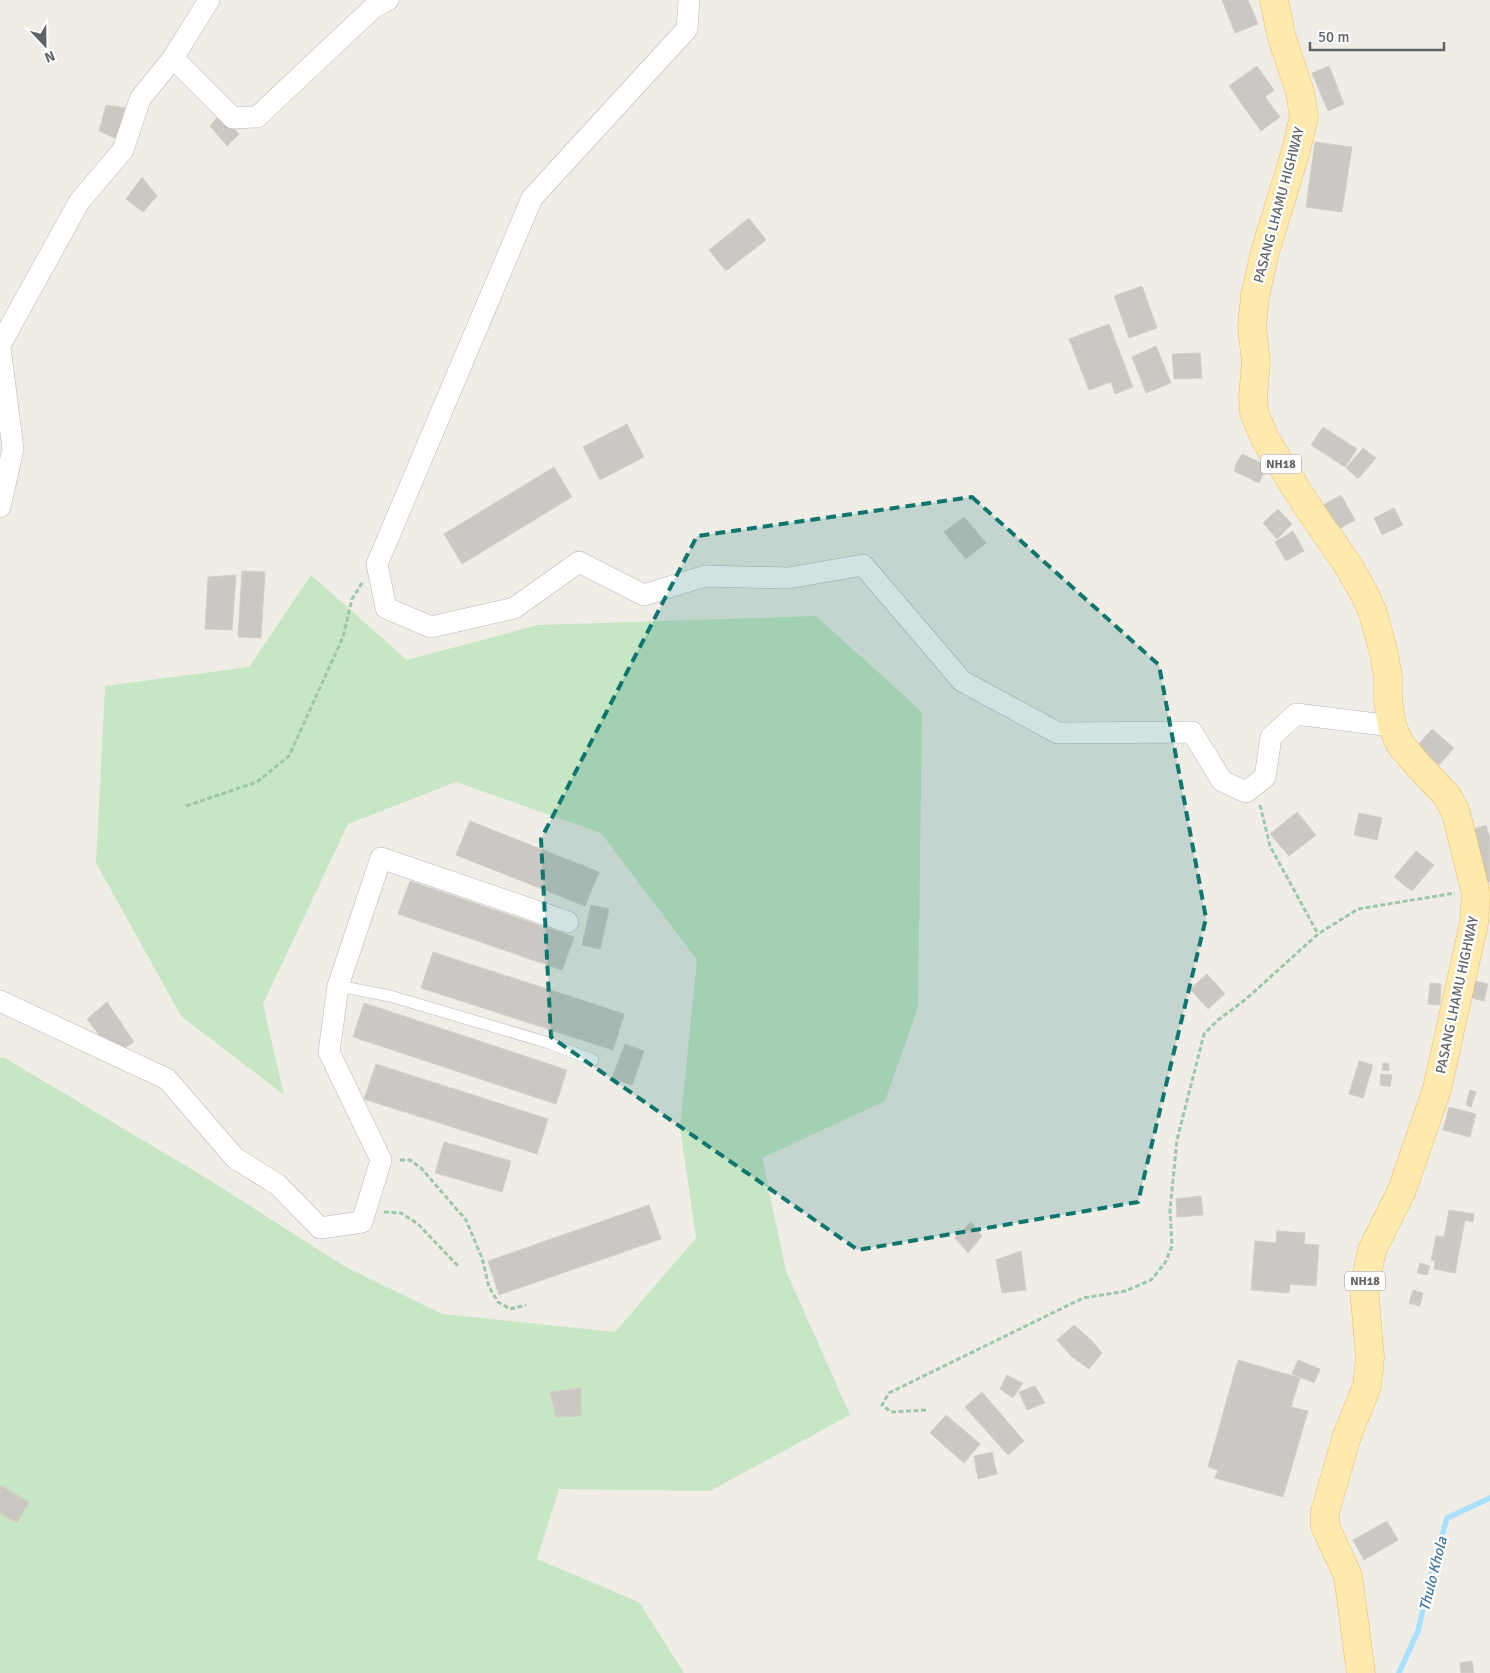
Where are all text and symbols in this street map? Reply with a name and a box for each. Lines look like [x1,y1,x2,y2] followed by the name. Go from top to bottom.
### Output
[20,20,70,70] north arrow
[1310,20,1444,52] scale bar
[1318,28,1349,46] text: 50 m
[42,47,57,66] text: N
[1250,125,1308,285] street label: PASANG LHAMU HIGHWAY
[1261,454,1301,474] road number: NH18
[1432,915,1482,1075] street label: PASANG LHAMU HIGHWAY
[1345,1272,1385,1290] road number: NH18
[1415,1535,1451,1613] water label: Thulo Khola

